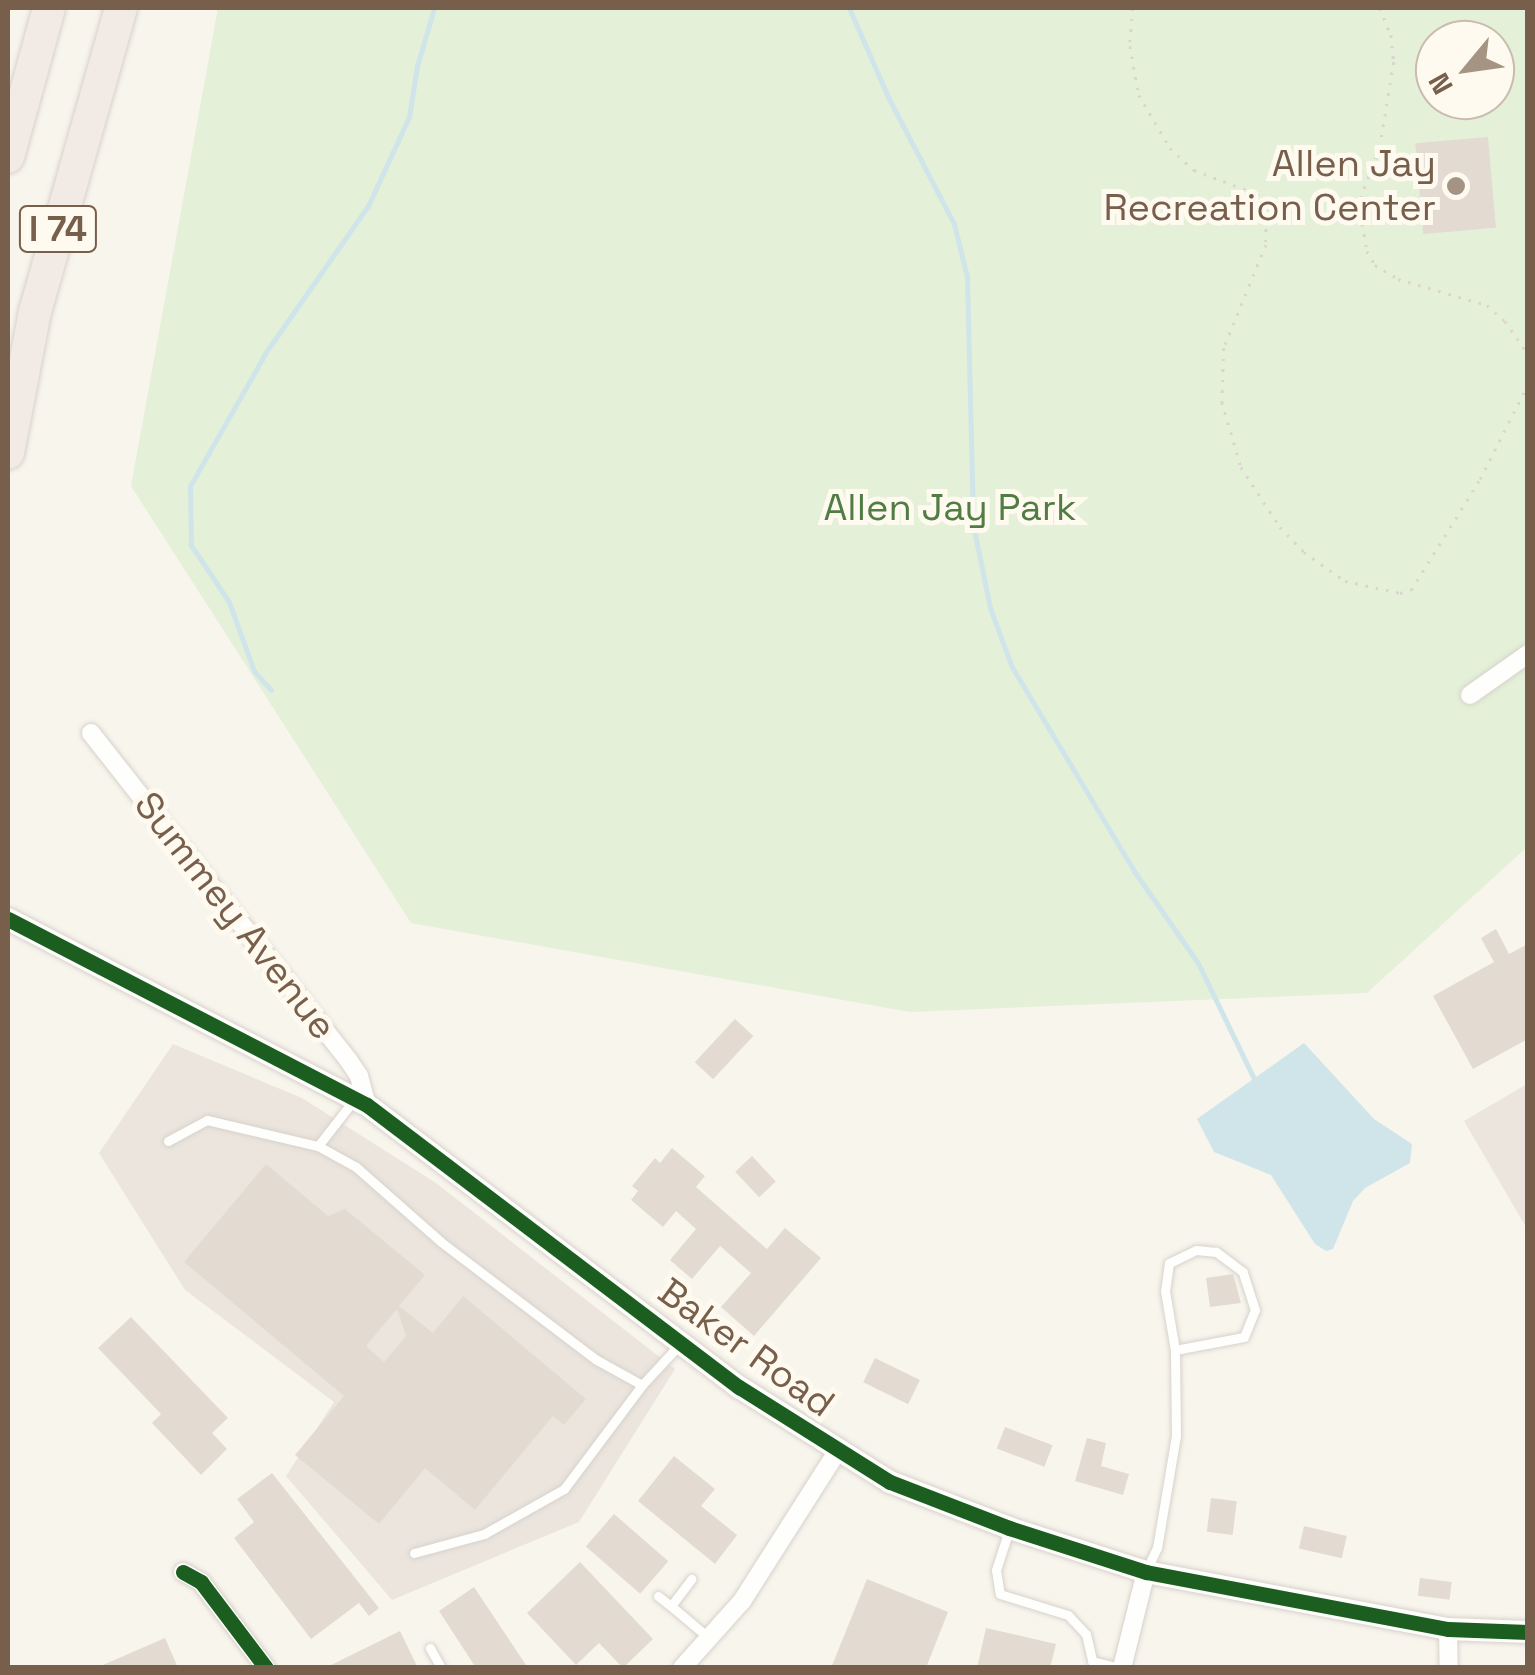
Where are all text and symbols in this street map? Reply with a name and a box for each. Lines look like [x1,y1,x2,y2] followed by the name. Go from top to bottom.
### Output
[1415,20,1515,120] north arrow
[1420,67,1461,101] text: N
[1103,141,1436,230] place label: Allen Jay Recreation Center
[1445,175,1467,197] marker: Allen Jay Recreation Center
[18,199,98,259] road number: I 74
[823,485,1077,531] park label: Allen Jay Park
[124,783,346,1049] street label: Summey Avenue
[649,1269,843,1427] street label: Baker Road

